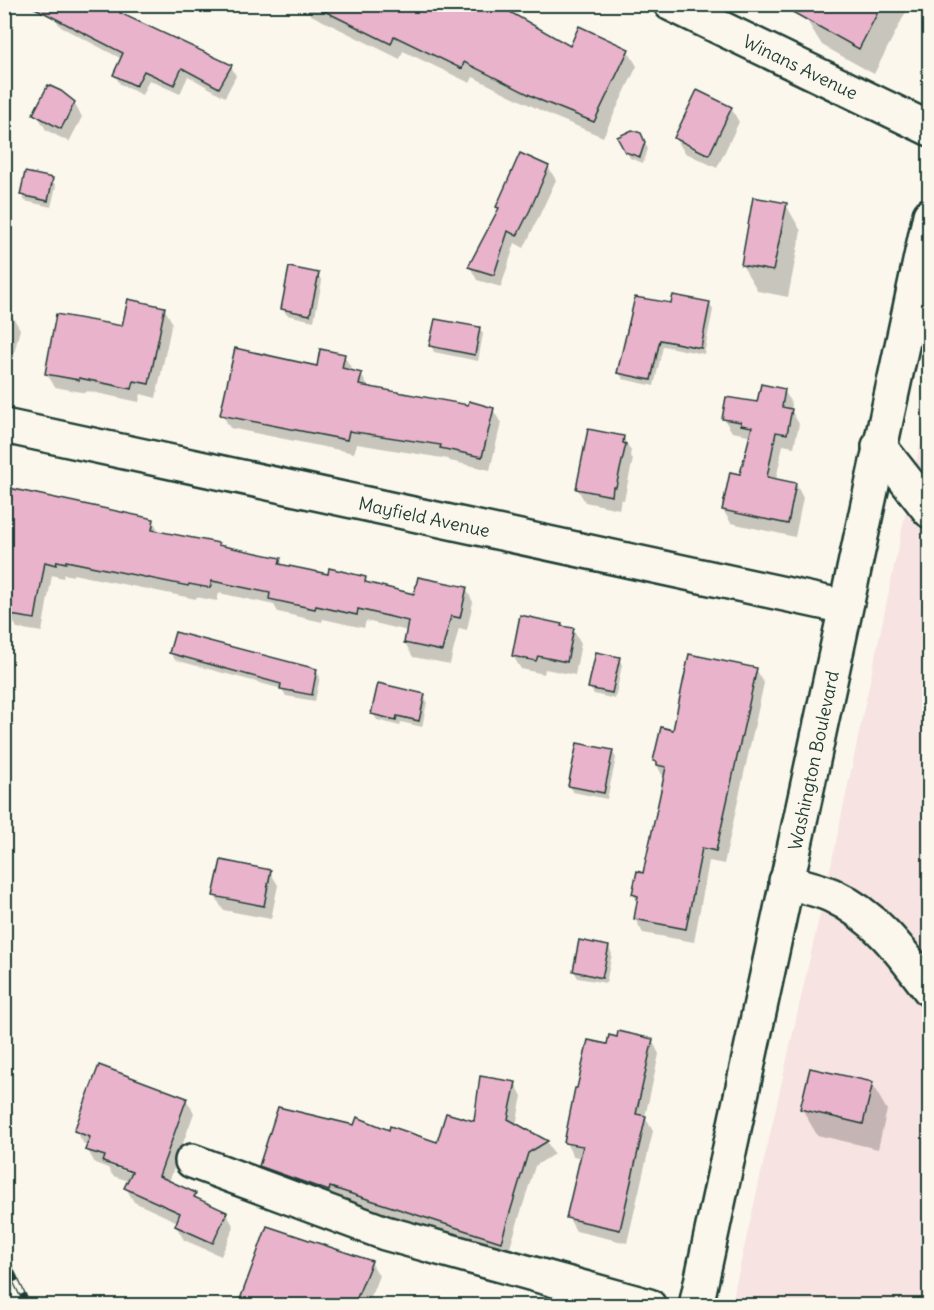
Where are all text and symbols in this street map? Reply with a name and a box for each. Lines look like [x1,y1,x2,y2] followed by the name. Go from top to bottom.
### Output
[740,29,862,104] street label: Winans Avenue
[357,491,492,542] street label: Mayfield Avenue
[783,668,844,852] street label: Washington Boulevard

